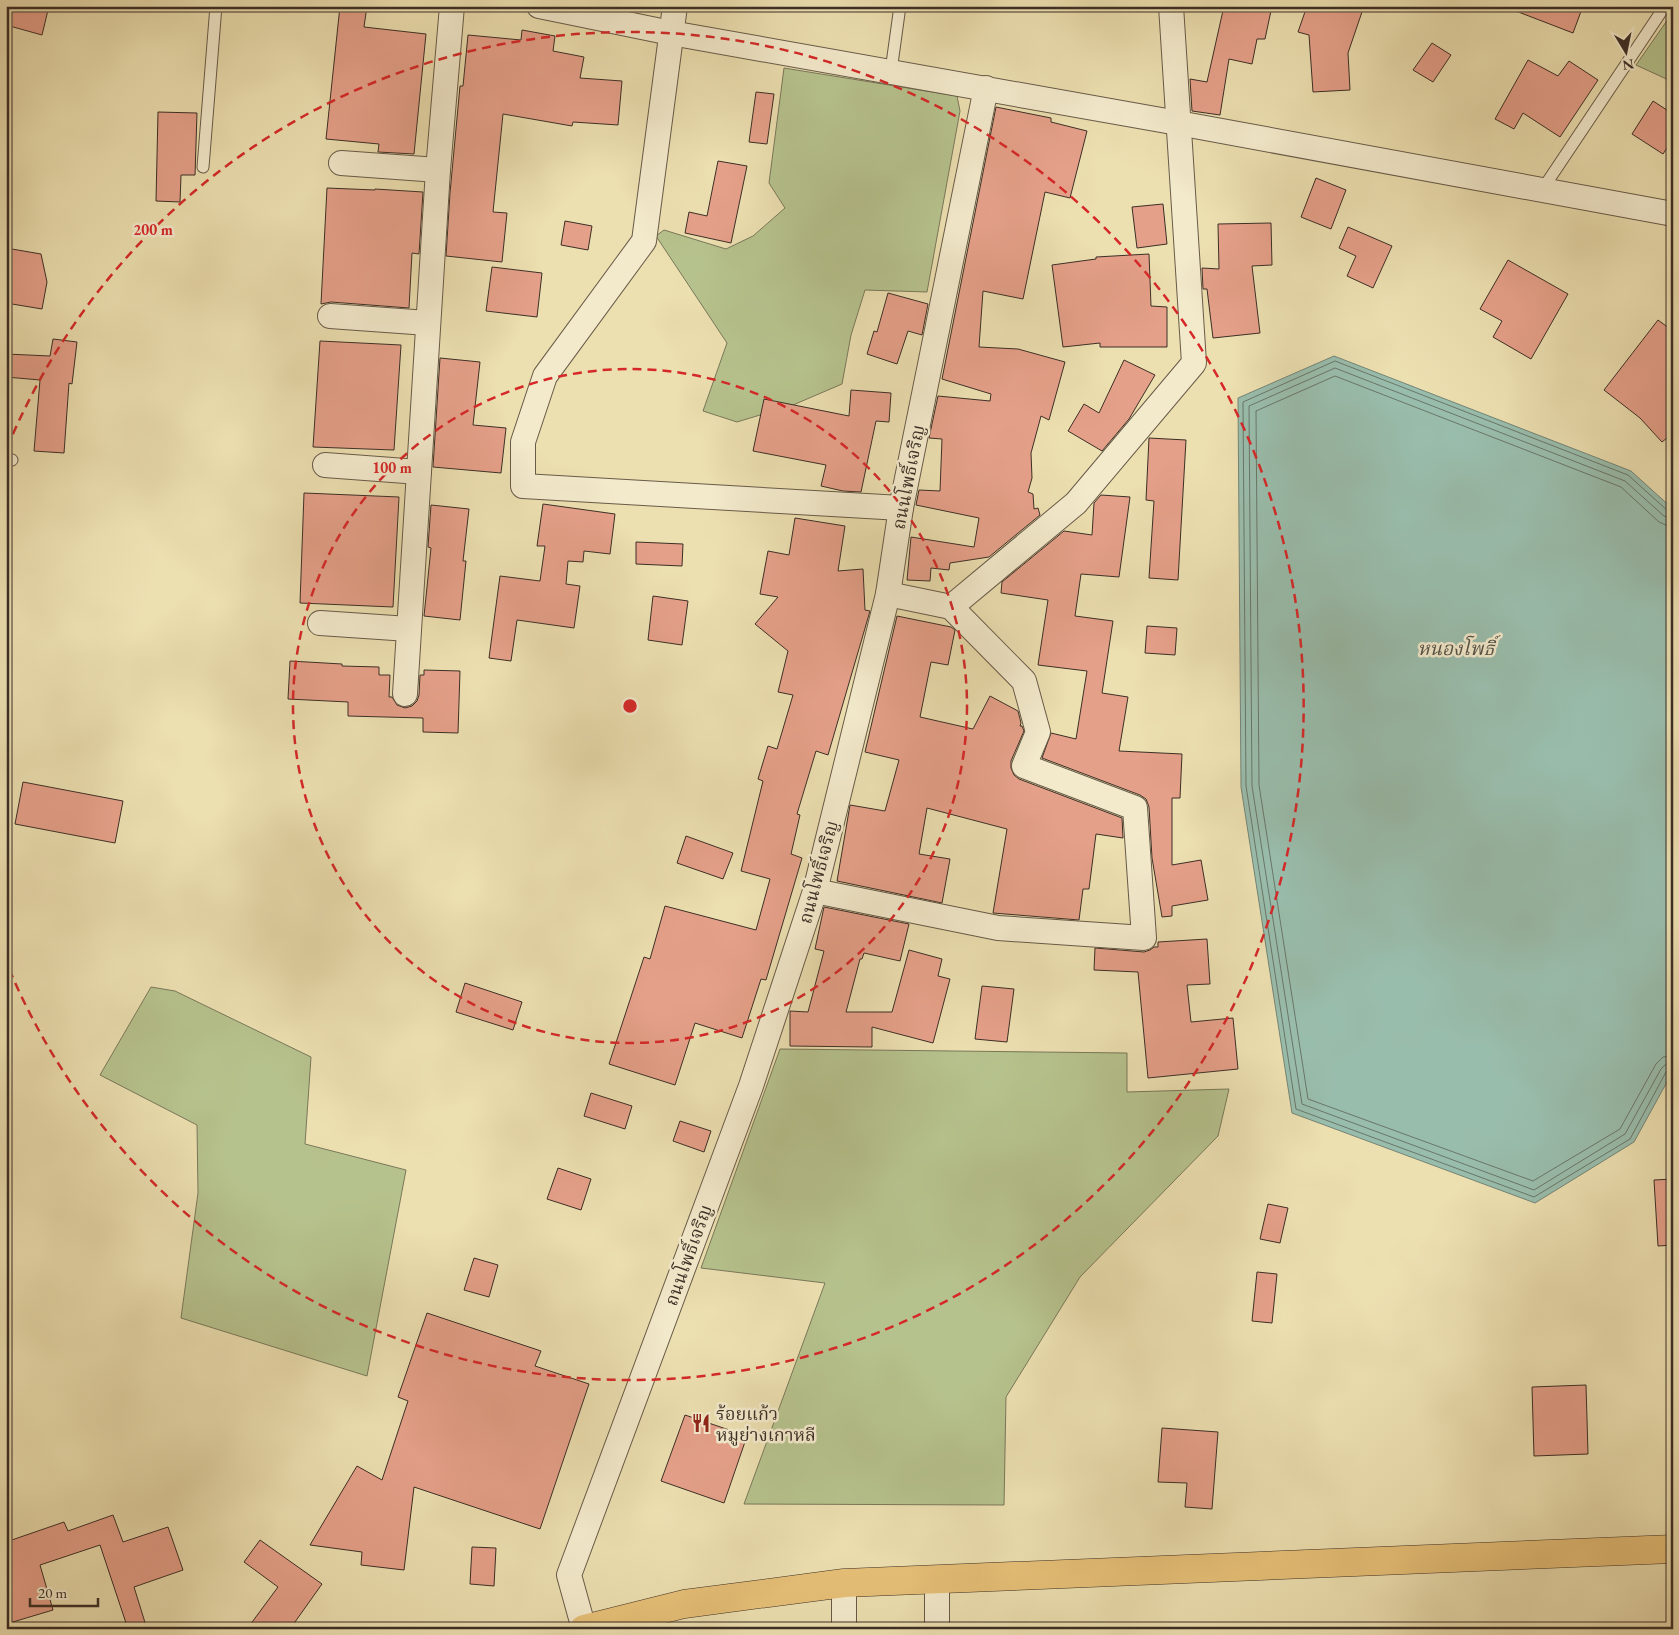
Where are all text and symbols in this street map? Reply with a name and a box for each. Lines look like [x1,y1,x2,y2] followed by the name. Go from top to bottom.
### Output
[1602,28,1652,78] north arrow
[1620,55,1635,75] text: N
[133,220,173,239] text: 200 m
[885,422,929,531] street label: ถนนโพธิ์เจริญ
[372,458,412,477] text: 100 m
[1418,634,1501,661] water label: หนองโพธิ์
[621,697,639,715] centre of rings
[792,817,843,926] street label: ถนนโพธิ์เจริญ
[658,1201,717,1309] street label: ถนนโพธิ์เจริญ
[716,1402,816,1446] place label: ร้อยแก้ว หมูย่างเกาหลี
[690,1412,712,1434] restaurant icon: ร้อยแก้ว หมูย่างเกาหลี
[30,1575,98,1607] scale bar
[38,1583,67,1602] text: 20 m

